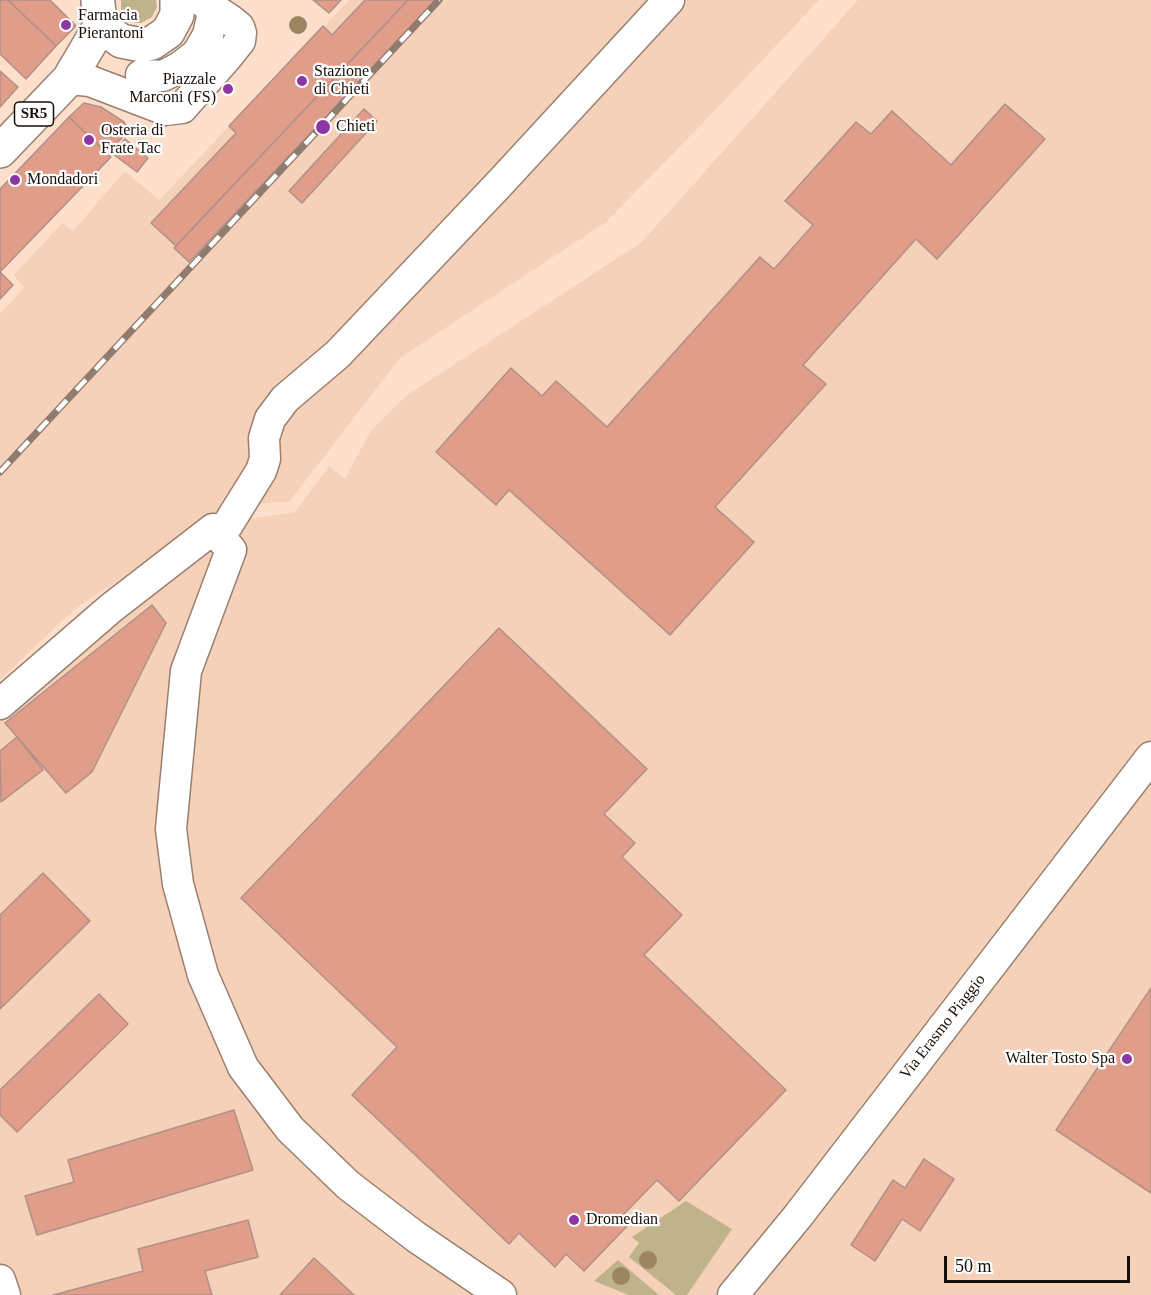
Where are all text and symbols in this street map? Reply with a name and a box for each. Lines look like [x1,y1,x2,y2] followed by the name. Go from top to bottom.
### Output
[78,6,144,44] place label: Farmacia Pierantoni
[59,18,73,32] marker: Farmacia Pierantoni
[314,62,370,100] place label: Stazione di Chieti
[129,70,216,108] place label: Piazzale Marconi (FS)
[295,74,309,88] marker: Stazione di Chieti
[221,82,235,96] marker: Piazzale Marconi (FS)
[15,102,54,126] road number: SR5
[336,117,375,137] place label: Chieti
[314,118,332,136] marker: Chieti
[101,121,164,159] place label: Osteria di Frate Tac
[82,133,96,147] marker: Osteria di Frate Tac
[27,170,98,190] place label: Mondadori
[8,173,22,187] marker: Mondadori
[896,971,990,1083] street label: Via Erasmo Piaggio
[1005,1049,1115,1069] place label: Walter Tosto Spa
[1120,1052,1134,1066] marker: Walter Tosto Spa
[586,1210,658,1230] place label: Dromedian
[567,1213,581,1227] marker: Dromedian
[947,1244,1133,1282] scale bar
[955,1256,992,1276] text: 50 m

